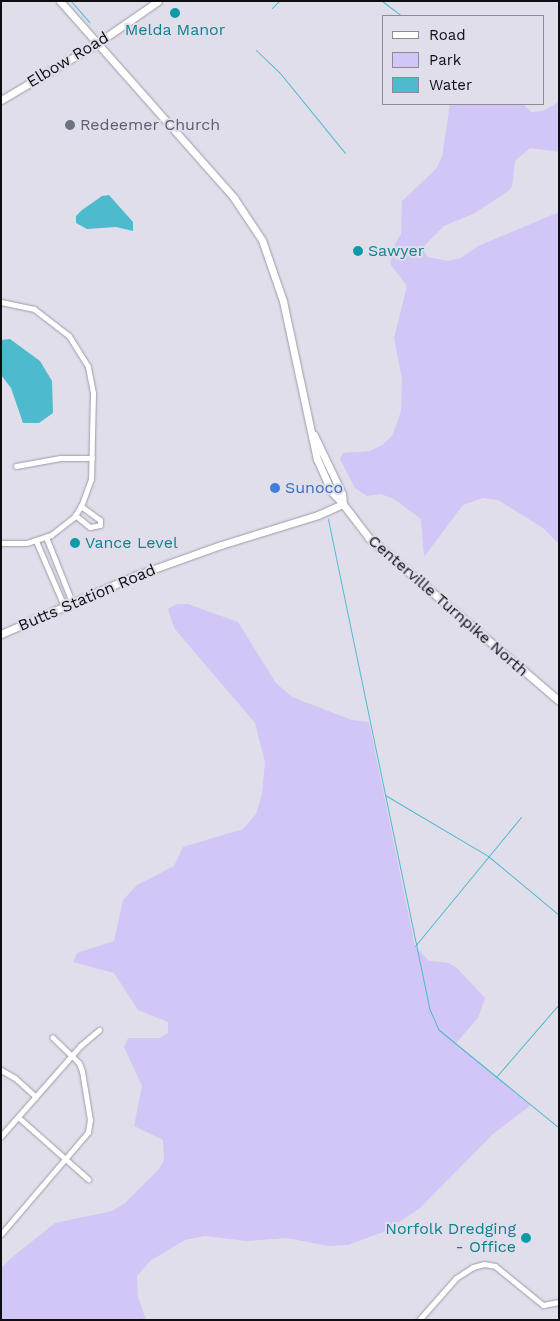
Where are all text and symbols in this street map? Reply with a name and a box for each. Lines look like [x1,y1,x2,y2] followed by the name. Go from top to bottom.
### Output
[169,7,181,19] marker: Melda Manor
[382,15,545,105] legend
[125,20,225,40] place label: Melda Manor
[429,26,466,44] text: Road
[23,28,113,92] street label: Elbow Road
[429,51,461,69] text: Park
[429,76,472,94] text: Water
[80,115,220,135] place label: Redeemer Church
[64,119,76,131] marker: Redeemer Church
[368,241,424,261] place label: Sawyer
[352,245,364,257] marker: Sawyer
[285,478,343,498] place label: Sunoco
[269,482,281,494] marker: Sunoco
[364,531,532,681] street label: Centerville Turnpike North
[85,533,178,553] place label: Vance Level
[69,537,81,549] marker: Vance Level
[15,560,159,636] street label: Butts Station Road
[385,1219,516,1257] place label: Norfolk Dredging - Office
[520,1232,532,1244] marker: Norfolk Dredging - Office

